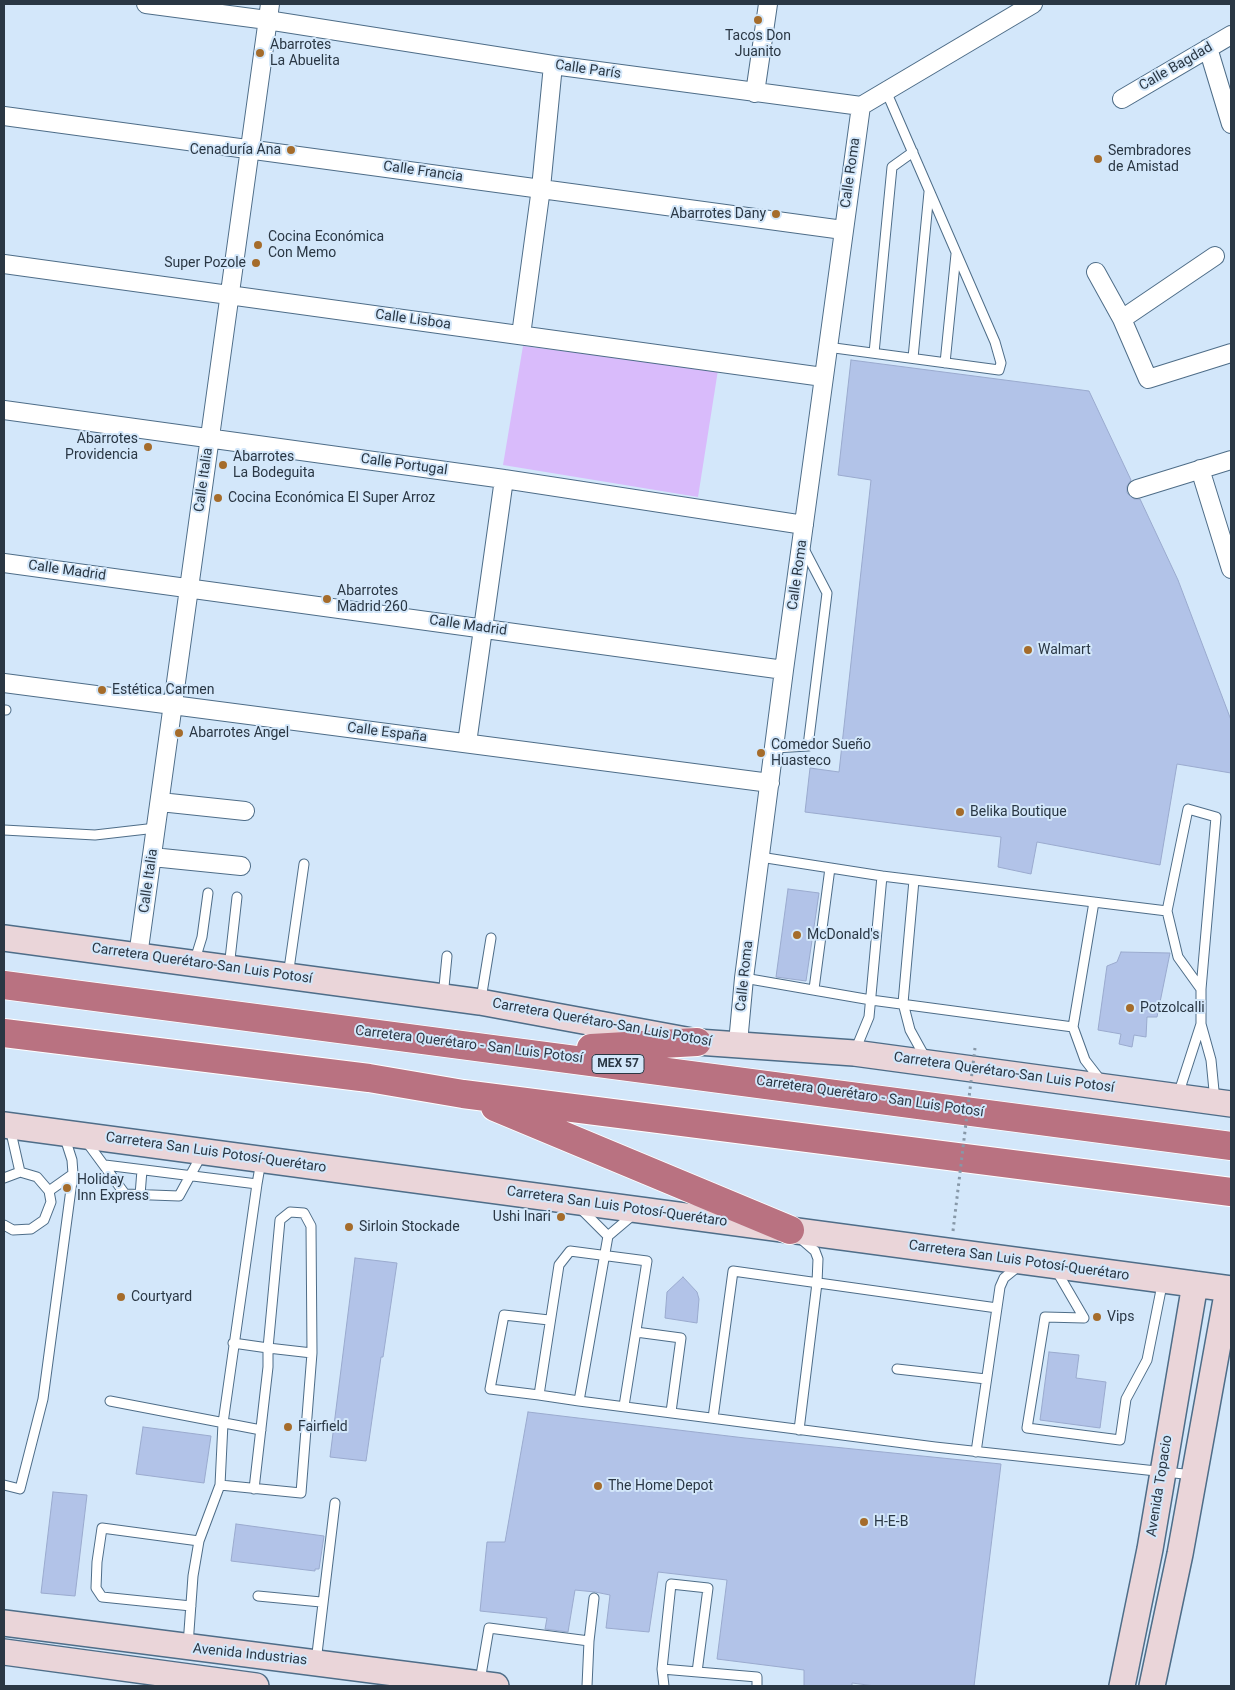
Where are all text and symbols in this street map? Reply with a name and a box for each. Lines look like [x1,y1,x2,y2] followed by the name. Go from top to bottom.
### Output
[752,14,764,26] marker: Tacos Don Juanito
[725,28,791,60] place label: Tacos Don Juanito
[270,37,340,70] place label: Abarrotes La Abuelita
[1136,39,1216,95] street label: Calle Bagdad
[254,47,266,59] marker: Abarrotes La Abuelita
[554,57,622,83] street label: Calle París
[838,137,864,209] street label: Calle Roma
[190,142,281,158] place label: Cenaduría Ana
[1108,143,1191,176] place label: Sembradores de Amistad
[285,144,297,156] marker: Cenaduría Ana
[1092,153,1104,165] marker: Sembradores de Amistad
[382,158,464,186] street label: Calle Francia
[670,206,766,222] place label: Abarrotes Dany
[770,208,782,220] marker: Abarrotes Dany
[268,229,384,262] place label: Cocina Económica Con Memo
[252,239,264,251] marker: Cocina Económica Con Memo
[164,255,246,271] place label: Super Pozole
[250,257,262,269] marker: Super Pozole
[374,306,452,334] street label: Calle Lisboa
[65,431,138,464] place label: Abarrotes Providencia
[142,441,154,453] marker: Abarrotes Providencia
[191,447,217,513] street label: Calle Italia
[233,449,315,482] place label: Abarrotes La Bodeguita
[360,451,448,479] street label: Calle Portugal
[217,459,229,471] marker: Abarrotes La Bodeguita
[228,490,435,506] place label: Cocina Económica El Super Arroz
[212,492,224,504] marker: Cocina Económica El Super Arroz
[785,539,811,611] street label: Calle Roma
[27,557,107,585] street label: Calle Madrid
[337,583,408,616] place label: Abarrotes Madrid 260
[321,593,333,605] marker: Abarrotes Madrid 260
[428,612,508,640] street label: Calle Madrid
[1038,642,1091,658] place label: Walmart
[1022,644,1034,656] marker: Walmart
[112,682,214,698] place label: Estética Carmen
[96,684,108,696] marker: Estética Carmen
[346,720,428,746] street label: Calle España
[189,725,289,741] place label: Abarrotes Angel
[173,727,185,739] marker: Abarrotes Angel
[771,737,871,770] place label: Comedor Sueño Huasteco
[755,747,767,759] marker: Comedor Sueño Huasteco
[970,804,1067,820] place label: Belika Boutique
[954,806,966,818] marker: Belika Boutique
[136,848,162,914] street label: Calle Italia
[807,927,879,943] place label: McDonald's
[791,929,803,941] marker: McDonald's
[91,940,313,988] street label: Carretera Querétaro-San Luis Potosí
[733,940,757,1012] street label: Calle Roma
[491,995,713,1051] street label: Carretera Querétaro-San Luis Potosí
[1140,1000,1205,1016] place label: Potzolcalli
[1124,1002,1136,1014] marker: Potzolcalli
[354,1023,584,1067] street label: Carretera Querétaro - San Luis Potosí
[893,1049,1115,1097] street label: Carretera Querétaro-San Luis Potosí
[592,1054,644,1074] road number: MEX 57
[755,1073,985,1121] street label: Carretera Querétaro - San Luis Potosí
[105,1129,327,1177] street label: Carretera San Luis Potosí-Querétaro
[77,1172,149,1204] place label: Holiday Inn Express
[61,1182,73,1194] marker: Holiday Inn Express
[506,1183,728,1231] street label: Carretera San Luis Potosí-Querétaro
[493,1209,551,1225] place label: Ushi Inari
[555,1211,567,1223] marker: Ushi Inari
[359,1219,460,1235] place label: Sirloin Stockade
[343,1221,355,1233] marker: Sirloin Stockade
[908,1237,1130,1285] street label: Carretera San Luis Potosí-Querétaro
[131,1289,192,1305] place label: Courtyard
[115,1291,127,1303] marker: Courtyard
[1107,1309,1134,1325] place label: Vips
[1091,1311,1103,1323] marker: Vips
[298,1419,348,1435] place label: Fairfield
[282,1421,294,1433] marker: Fairfield
[1144,1434,1176,1538] street label: Avenida Topacio
[608,1478,713,1494] place label: The Home Depot
[592,1480,604,1492] marker: The Home Depot
[874,1514,908,1530] place label: H-E-B
[858,1516,870,1528] marker: H-E-B
[192,1641,308,1669] street label: Avenida Industrias

